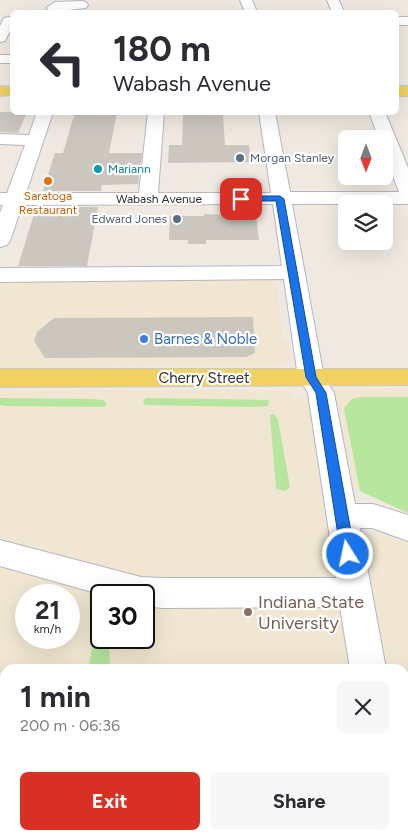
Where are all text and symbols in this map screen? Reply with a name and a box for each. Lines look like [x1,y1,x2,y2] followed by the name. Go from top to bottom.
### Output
[113,28,211,70] text: 180 m
[30,30,95,95] icon: left
[113,70,271,97] text: Wabash Avenue
[338,130,392,185] north arrow
[338,130,393,250] map controls
[250,151,335,165] place label: Morgan Stanley
[234,152,246,164] marker: Morgan Stanley
[108,162,151,176] place label: Mariann
[92,163,104,175] marker: Mariann
[42,175,54,187] marker: Saratoga Restaurant
[220,178,262,220] pin
[227,185,255,213] icon: arrive
[19,189,78,217] place label: Saratoga Restaurant
[116,192,203,206] street label: Wabash Avenue
[338,195,393,250] button: layers
[91,212,167,226] place label: Edward Jones
[171,213,183,225] marker: Edward Jones
[154,330,257,348] place label: Barnes & Noble
[138,333,150,345] marker: Barnes & Noble
[158,369,250,387] street label: Cherry Street
[321,527,373,579] position arrow
[90,584,155,649] speed limit sign: 30
[258,591,364,634] place label: Indiana State University
[35,595,60,625] text: 21
[242,606,254,618] marker: Indiana State University
[34,622,61,636] text: km/h
[20,678,91,715] text: 1 min
[337,681,389,733] button: close
[20,716,120,735] text: 200 m · 06:36
[20,772,200,830] button: Exit
[210,772,389,830] button: Share

